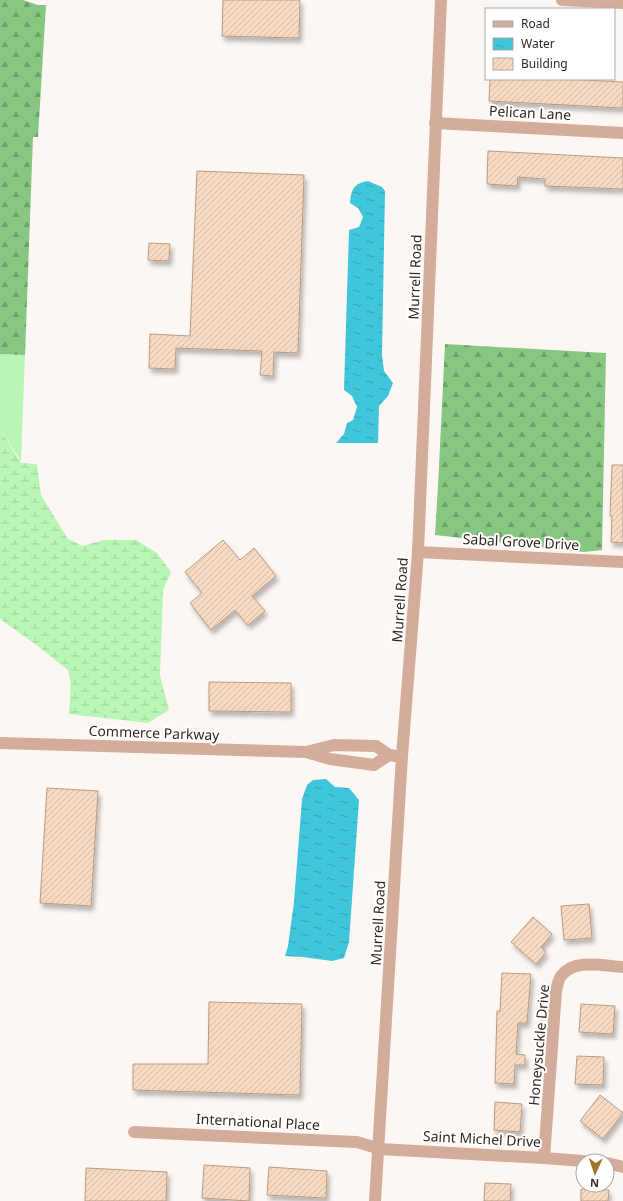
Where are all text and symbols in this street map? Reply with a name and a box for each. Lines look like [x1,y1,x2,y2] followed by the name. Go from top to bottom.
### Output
[485,8,615,80] legend
[521,15,550,32] text: Road
[521,35,555,52] text: Water
[521,55,568,72] text: Building
[488,101,572,124] street label: Pelican Lane
[404,234,425,320] street label: Murrell Road
[462,529,580,554] street label: Sabal Grove Drive
[387,557,412,643] street label: Murrell Road
[88,721,221,744] street label: Commerce Parkway
[366,880,389,966] street label: Murrell Road
[524,983,553,1106] street label: Honeysuckle Drive
[196,1109,321,1134] street label: International Place
[423,1126,542,1151] street label: Saint Michel Drive
[575,1153,615,1193] north arrow
[590,1176,599,1191] text: N

